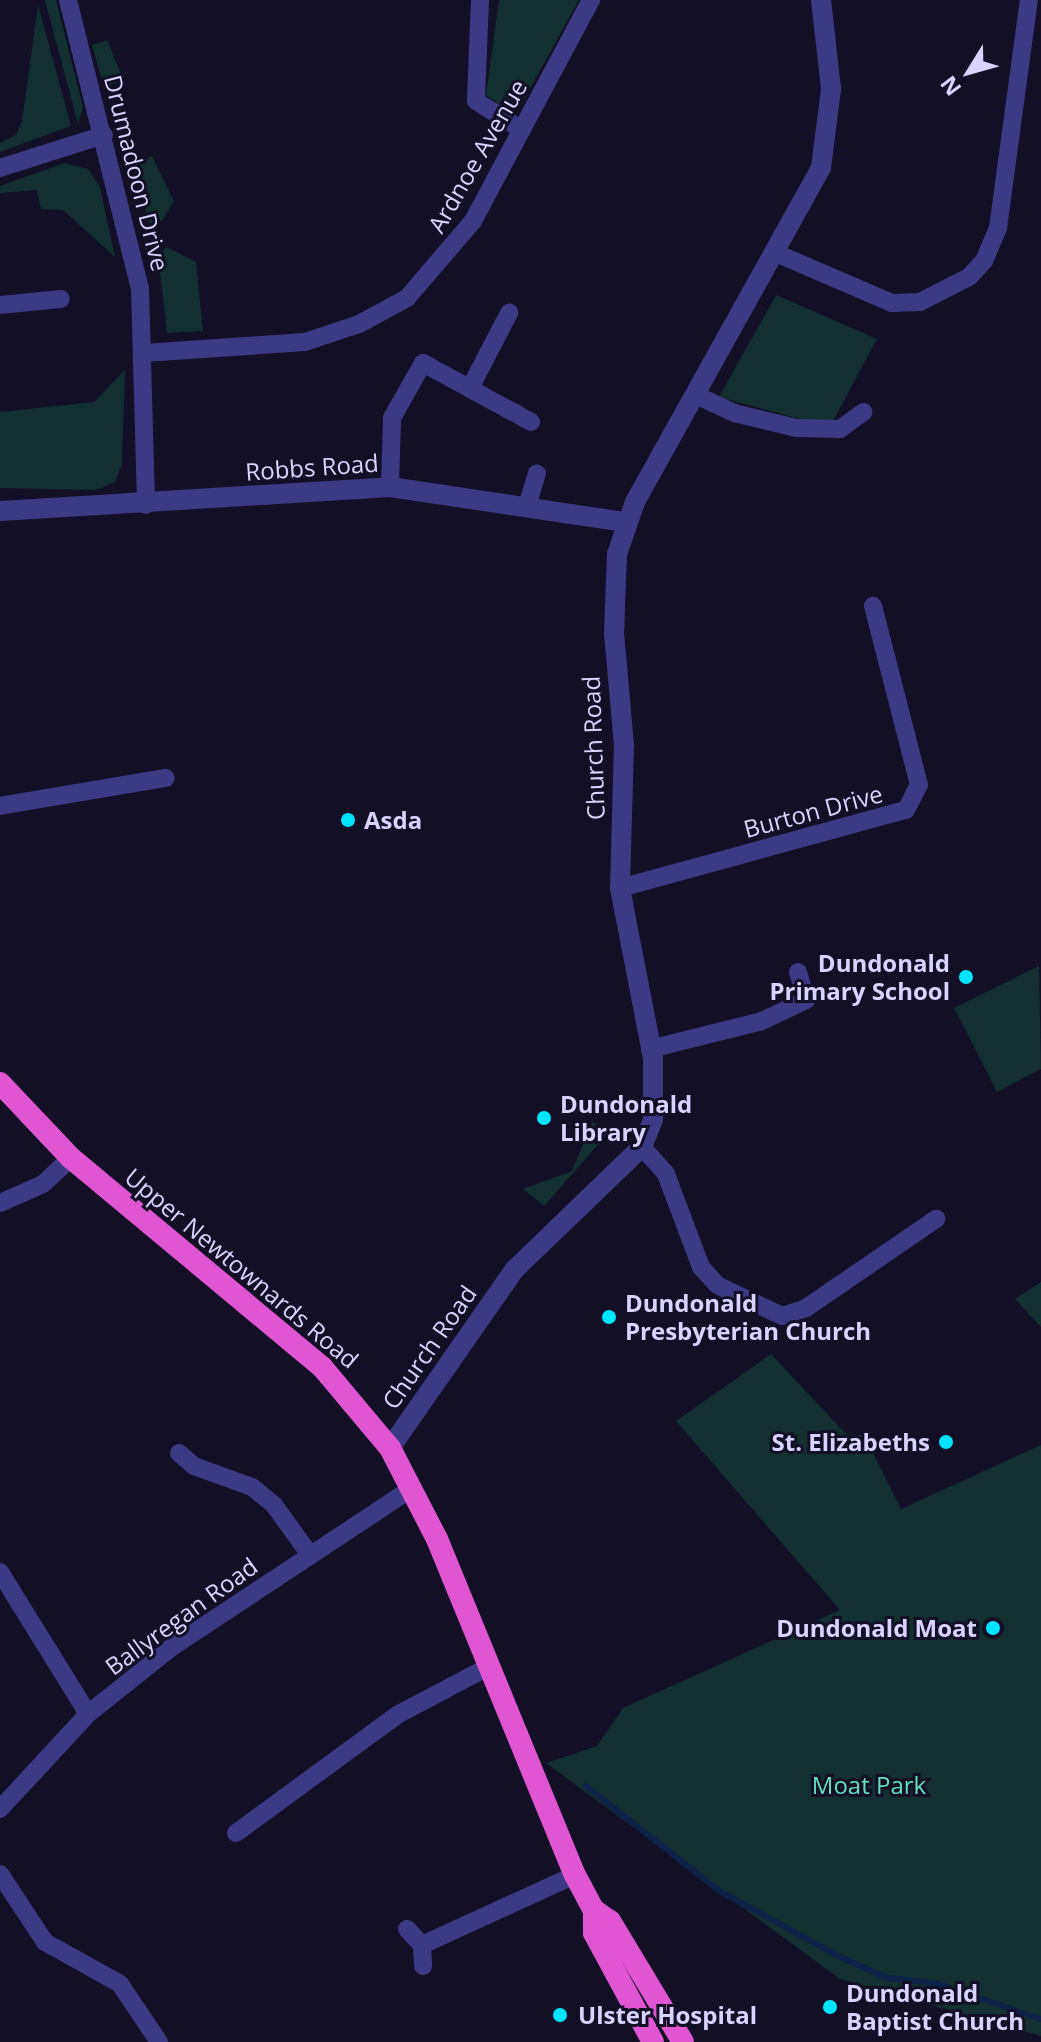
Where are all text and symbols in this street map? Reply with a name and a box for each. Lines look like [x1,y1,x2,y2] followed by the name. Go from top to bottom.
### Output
[929,32,1009,112] north arrow
[932,70,967,103] text: N
[99,72,175,274] street label: Drumadoon Drive
[422,74,532,238] street label: Ardnoe Avenue
[244,448,380,486] street label: Robbs Road
[576,676,610,820] street label: Church Road
[740,779,886,843] street label: Burton Drive
[364,806,422,834] place label: Asda
[339,811,357,829] marker: Asda
[769,949,950,1005] place label: Dundonald Primary School
[957,968,975,986] marker: Dundonald Primary School
[560,1090,692,1146] place label: Dundonald Library
[535,1109,553,1127] marker: Dundonald Library
[120,1162,364,1374] street label: Upper Newtownards Road
[376,1280,482,1414] street label: Church Road
[625,1289,871,1345] place label: Dundonald Presbyterian Church
[600,1308,618,1326] marker: Dundonald Presbyterian Church
[772,1428,930,1456] place label: St. Elizabeths
[937,1433,955,1451] marker: St. Elizabeths
[99,1551,263,1681] street label: Ballyregan Road
[776,1614,977,1642] place label: Dundonald Moat
[984,1619,1002,1637] marker: Dundonald Moat
[812,1771,926,1799] park label: Moat Park
[846,1979,1024,2035] place label: Dundonald Baptist Church
[821,1998,839,2016] marker: Dundonald Baptist Church
[578,2001,757,2029] place label: Ulster Hospital
[549,2004,571,2026] marker: Ulster Hospital

